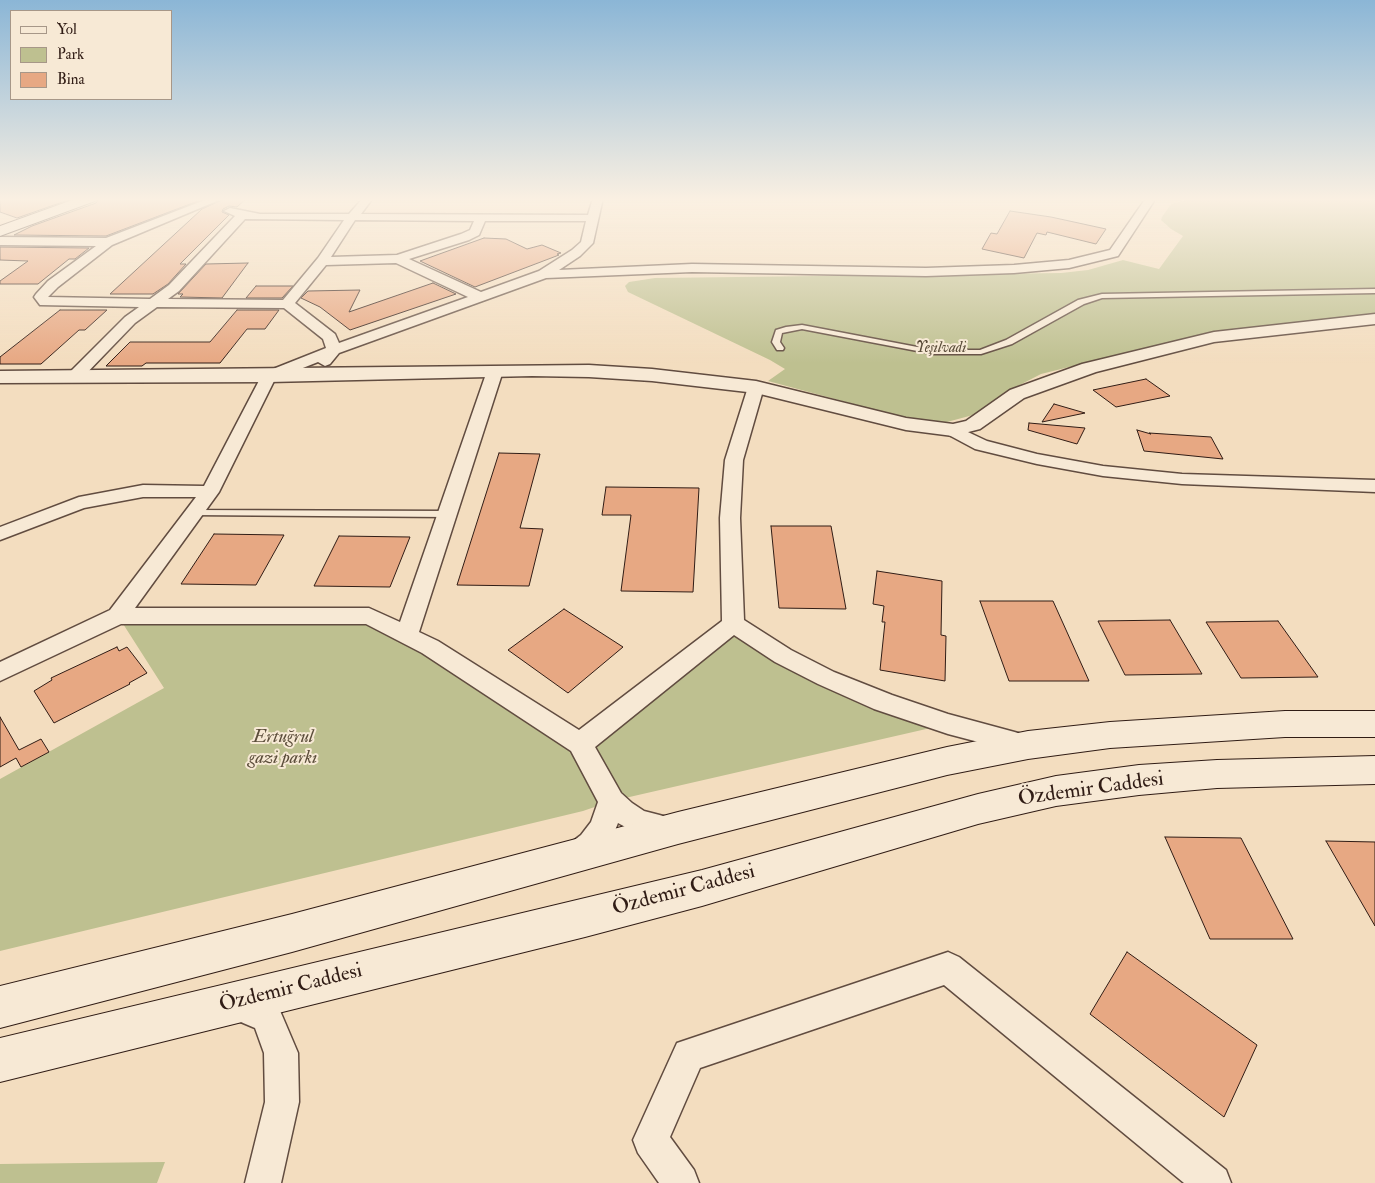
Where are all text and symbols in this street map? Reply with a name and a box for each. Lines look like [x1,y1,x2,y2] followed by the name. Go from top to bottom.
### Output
[10,10,172,100] legend
[57,20,77,39] text: Yol
[57,45,84,64] text: Park
[57,70,85,89] text: Bina
[916,340,966,358] park label: Yeşilvadi
[249,727,317,770] park label: Ertuğrul gazi parkı
[1017,767,1165,813] street label: Özdemir Caddesi
[610,860,758,922] street label: Özdemir Caddesi
[217,959,365,1019] street label: Özdemir Caddesi

